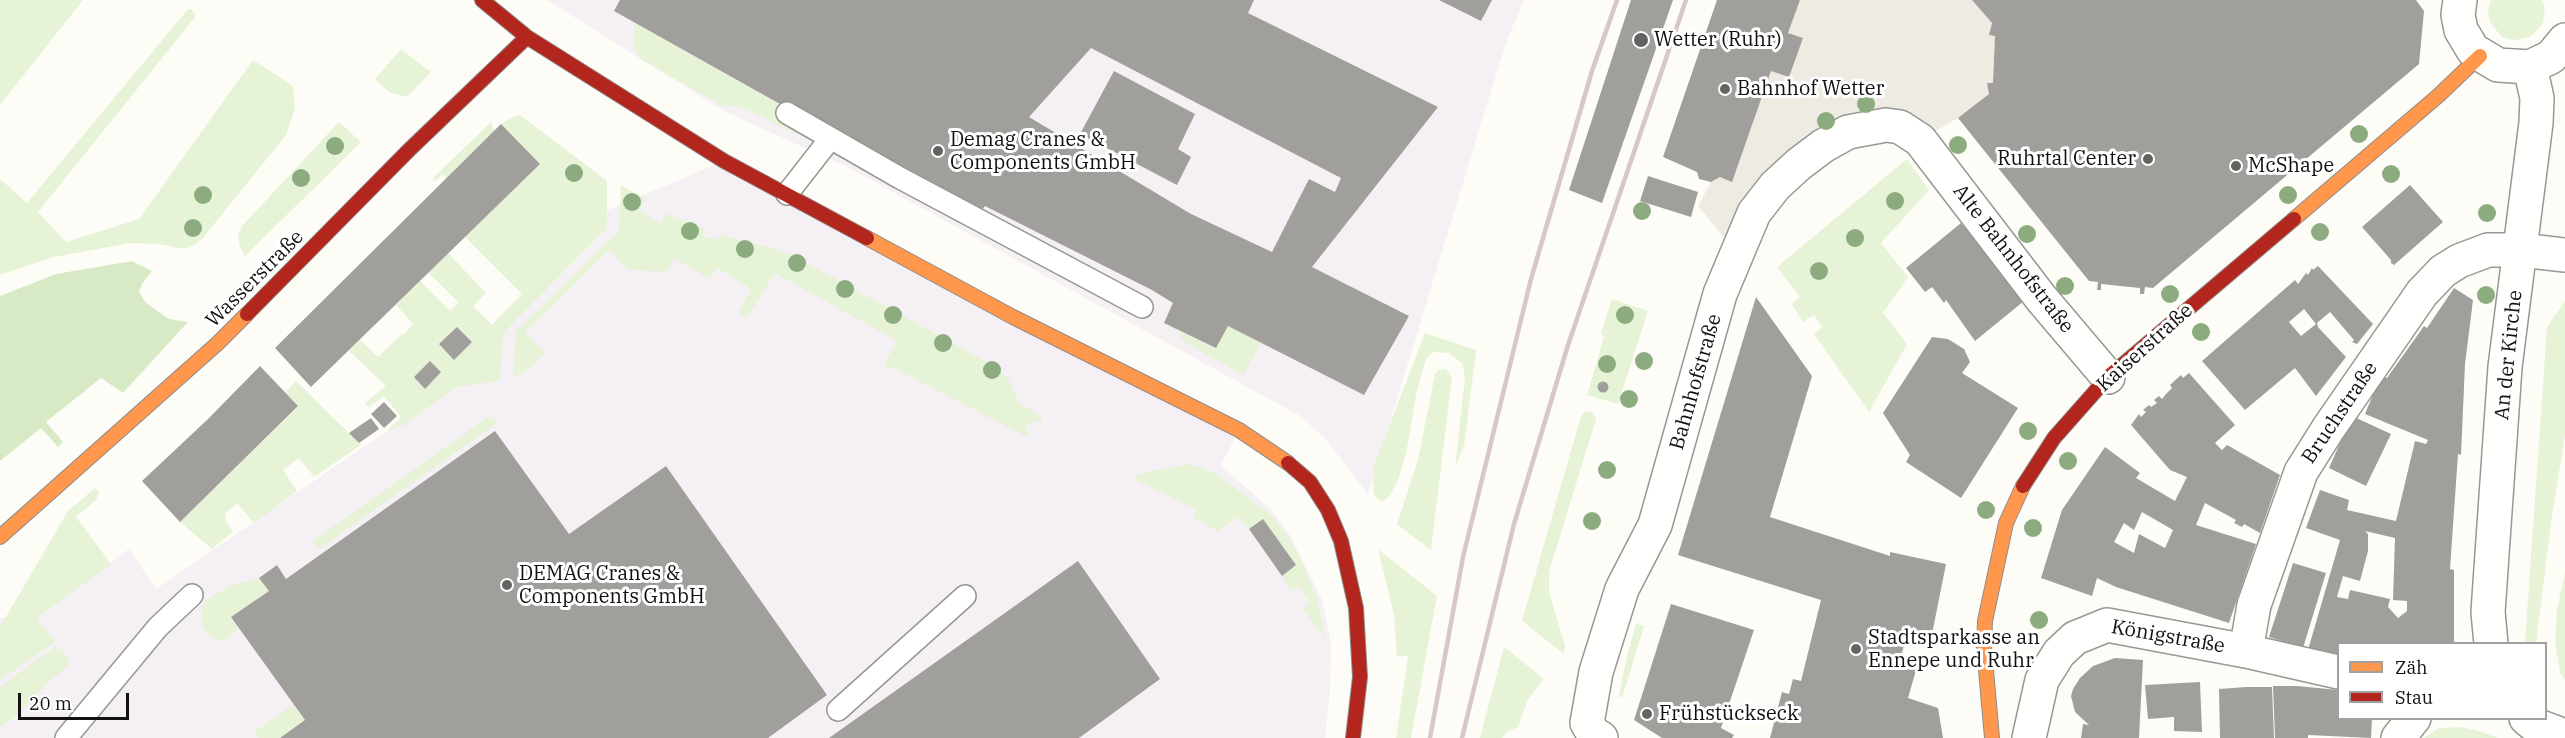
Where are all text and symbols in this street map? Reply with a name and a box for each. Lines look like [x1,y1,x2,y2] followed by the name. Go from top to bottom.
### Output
[1654,28,1782,52] place label: Wetter (Ruhr)
[1632,31,1650,49] marker: Wetter (Ruhr)
[1737,77,1884,101] place label: Bahnhof Wetter
[1718,82,1732,96] marker: Bahnhof Wetter
[950,128,1136,175] place label: Demag Cranes & Components GmbH
[931,144,945,158] marker: Demag Cranes & Components GmbH
[1997,147,2136,171] place label: Ruhrtal Center
[2141,152,2155,166] marker: Ruhrtal Center
[2248,154,2334,178] place label: McShape
[2229,159,2243,173] marker: McShape
[1948,180,2078,338] street label: Alte Bahnhofstraße
[201,225,309,333] street label: Wasserstraße
[2490,289,2528,421] street label: An der Kirche
[2092,299,2198,397] street label: Kaiserstraße
[1665,311,1727,453] street label: Bahnhofstraße
[2297,357,2383,469] street label: Bruchstraße
[519,562,705,609] place label: DEMAG Cranes & Components GmbH
[500,578,514,592] marker: DEMAG Cranes & Components GmbH
[2109,615,2227,659] street label: Königstraße
[1868,626,2040,673] place label: Stadtsparkasse an Ennepe und Ruhr
[1849,642,1863,656] marker: Stadtsparkasse an Ennepe und Ruhr
[2337,642,2547,720] legend
[2395,656,2428,679] text: Zäh
[21,681,132,719] scale bar
[2395,686,2433,709] text: Stau
[29,692,72,715] text: 20 m
[1659,702,1799,726] place label: Frühstückseck
[1640,707,1654,721] marker: Frühstückseck

